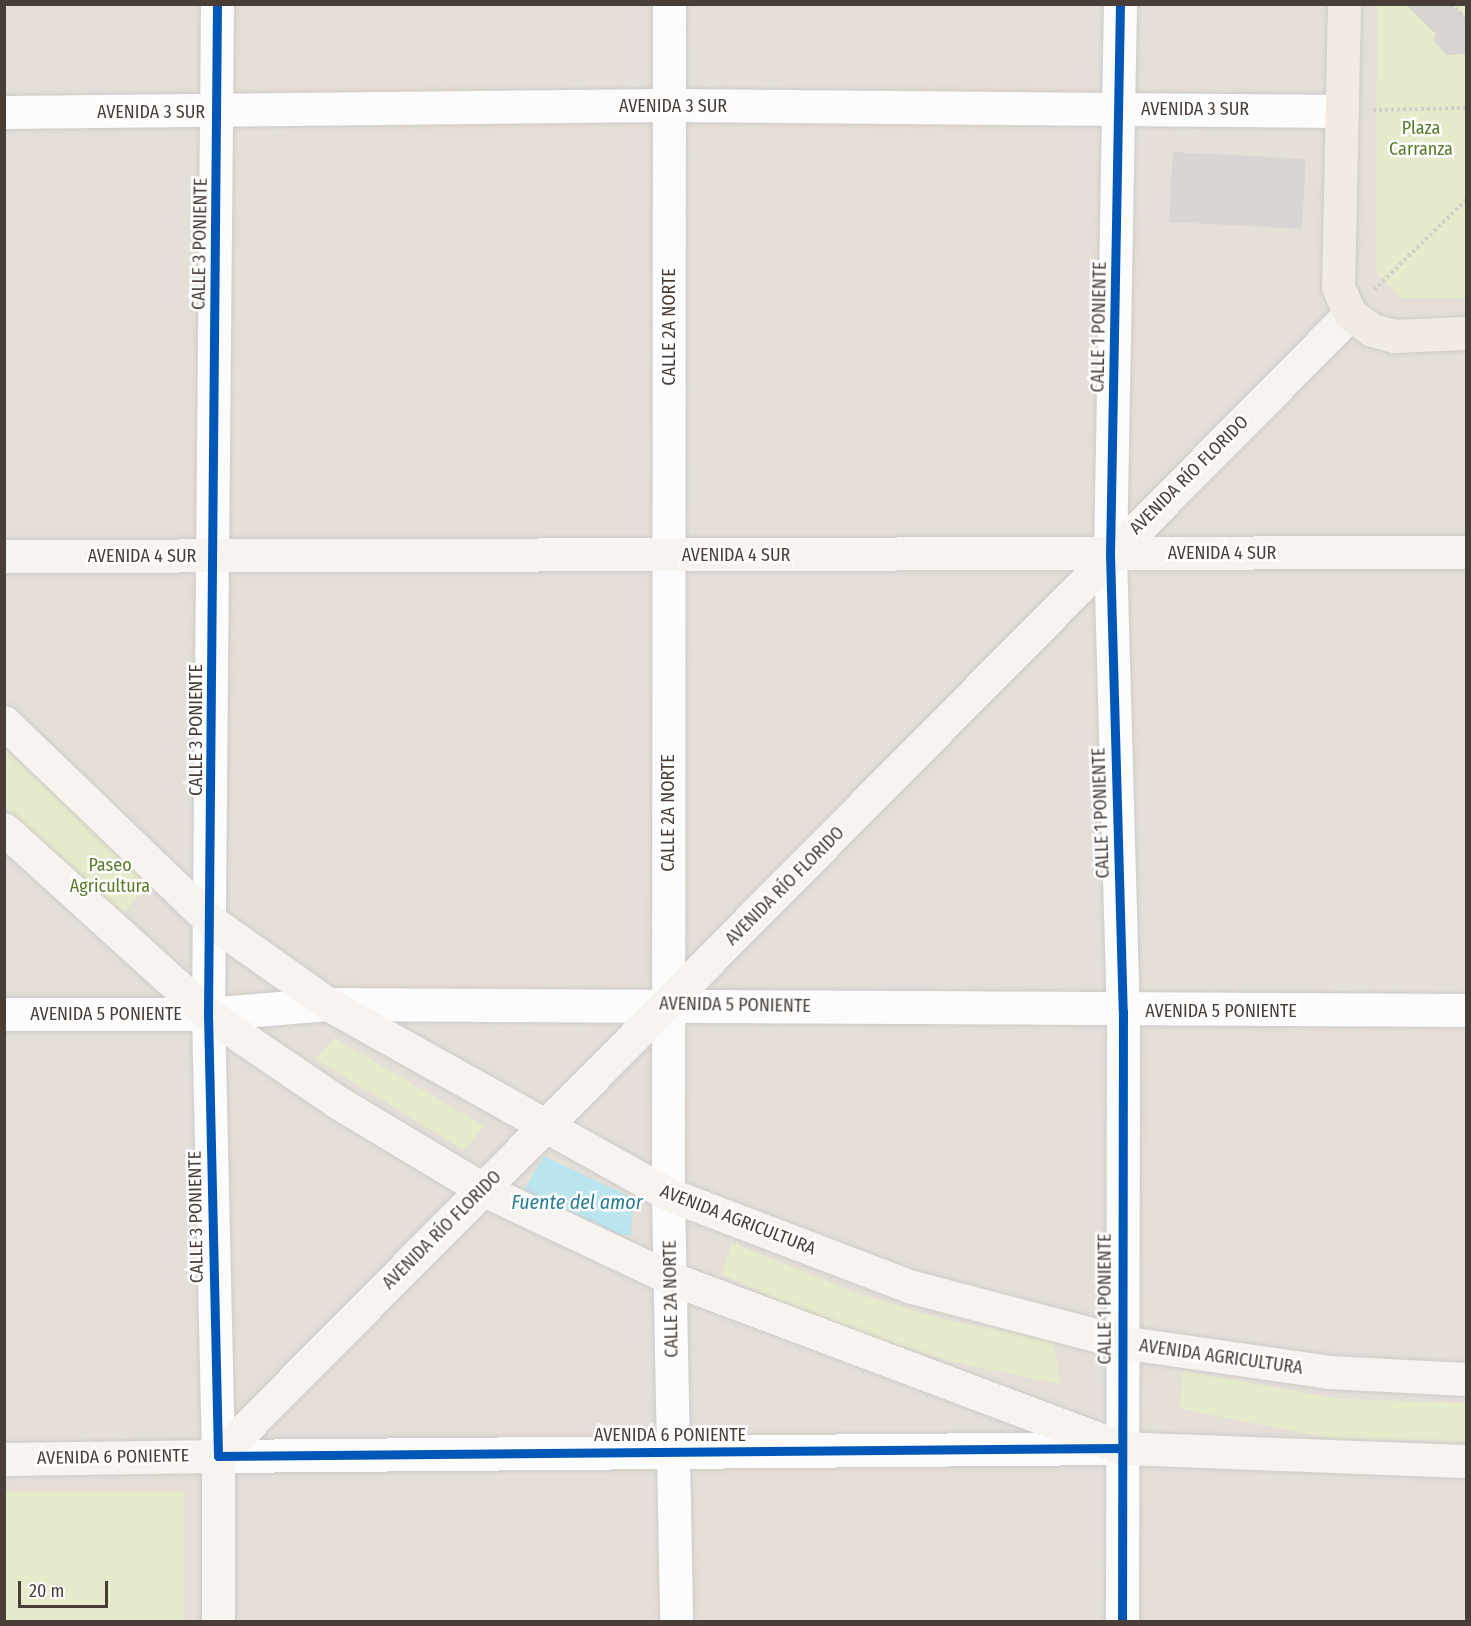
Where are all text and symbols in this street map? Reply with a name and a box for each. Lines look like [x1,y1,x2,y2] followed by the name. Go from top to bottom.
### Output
[619,95,727,117] street label: AVENIDA 3 SUR
[1141,98,1249,120] street label: AVENIDA 3 SUR
[97,101,205,123] street label: AVENIDA 3 SUR
[1389,118,1453,160] park label: Plaza Carranza
[188,178,212,310] street label: CALLE 3 PONIENTE
[1087,261,1111,393] street label: CALLE 1 PONIENTE
[658,268,680,386] street label: CALLE 2A NORTE
[1125,411,1253,539] street label: AVENIDA RÍO FLORIDO
[1168,542,1276,564] street label: AVENIDA 4 SUR
[682,544,790,566] street label: AVENIDA 4 SUR
[88,545,196,567] street label: AVENIDA 4 SUR
[185,664,207,796] street label: CALLE 3 PONIENTE
[1088,747,1114,879] street label: CALLE 1 PONIENTE
[657,754,679,872] street label: CALLE 2A NORTE
[721,822,849,950] street label: AVENIDA RÍO FLORIDO
[70,855,150,898] park label: Paseo Agricultura
[659,993,811,1017] street label: AVENIDA 5 PONIENTE
[1145,1000,1297,1022] street label: AVENIDA 5 PONIENTE
[30,1003,182,1025] street label: AVENIDA 5 PONIENTE
[184,1151,208,1283] street label: CALLE 3 PONIENTE
[378,1166,506,1294] street label: AVENIDA RÍO FLORIDO
[657,1180,819,1260] street label: AVENIDA AGRICULTURA
[511,1190,643,1214] water label: Fuente del amor
[1094,1234,1116,1364] street label: CALLE 1 PONIENTE
[659,1240,683,1358] street label: CALLE 2A NORTE
[1138,1335,1304,1379] street label: AVENIDA AGRICULTURA
[594,1424,746,1446] street label: AVENIDA 6 PONIENTE
[37,1445,189,1469] street label: AVENIDA 6 PONIENTE
[21,1569,111,1607] scale bar
[29,1580,64,1602] text: 20 m

